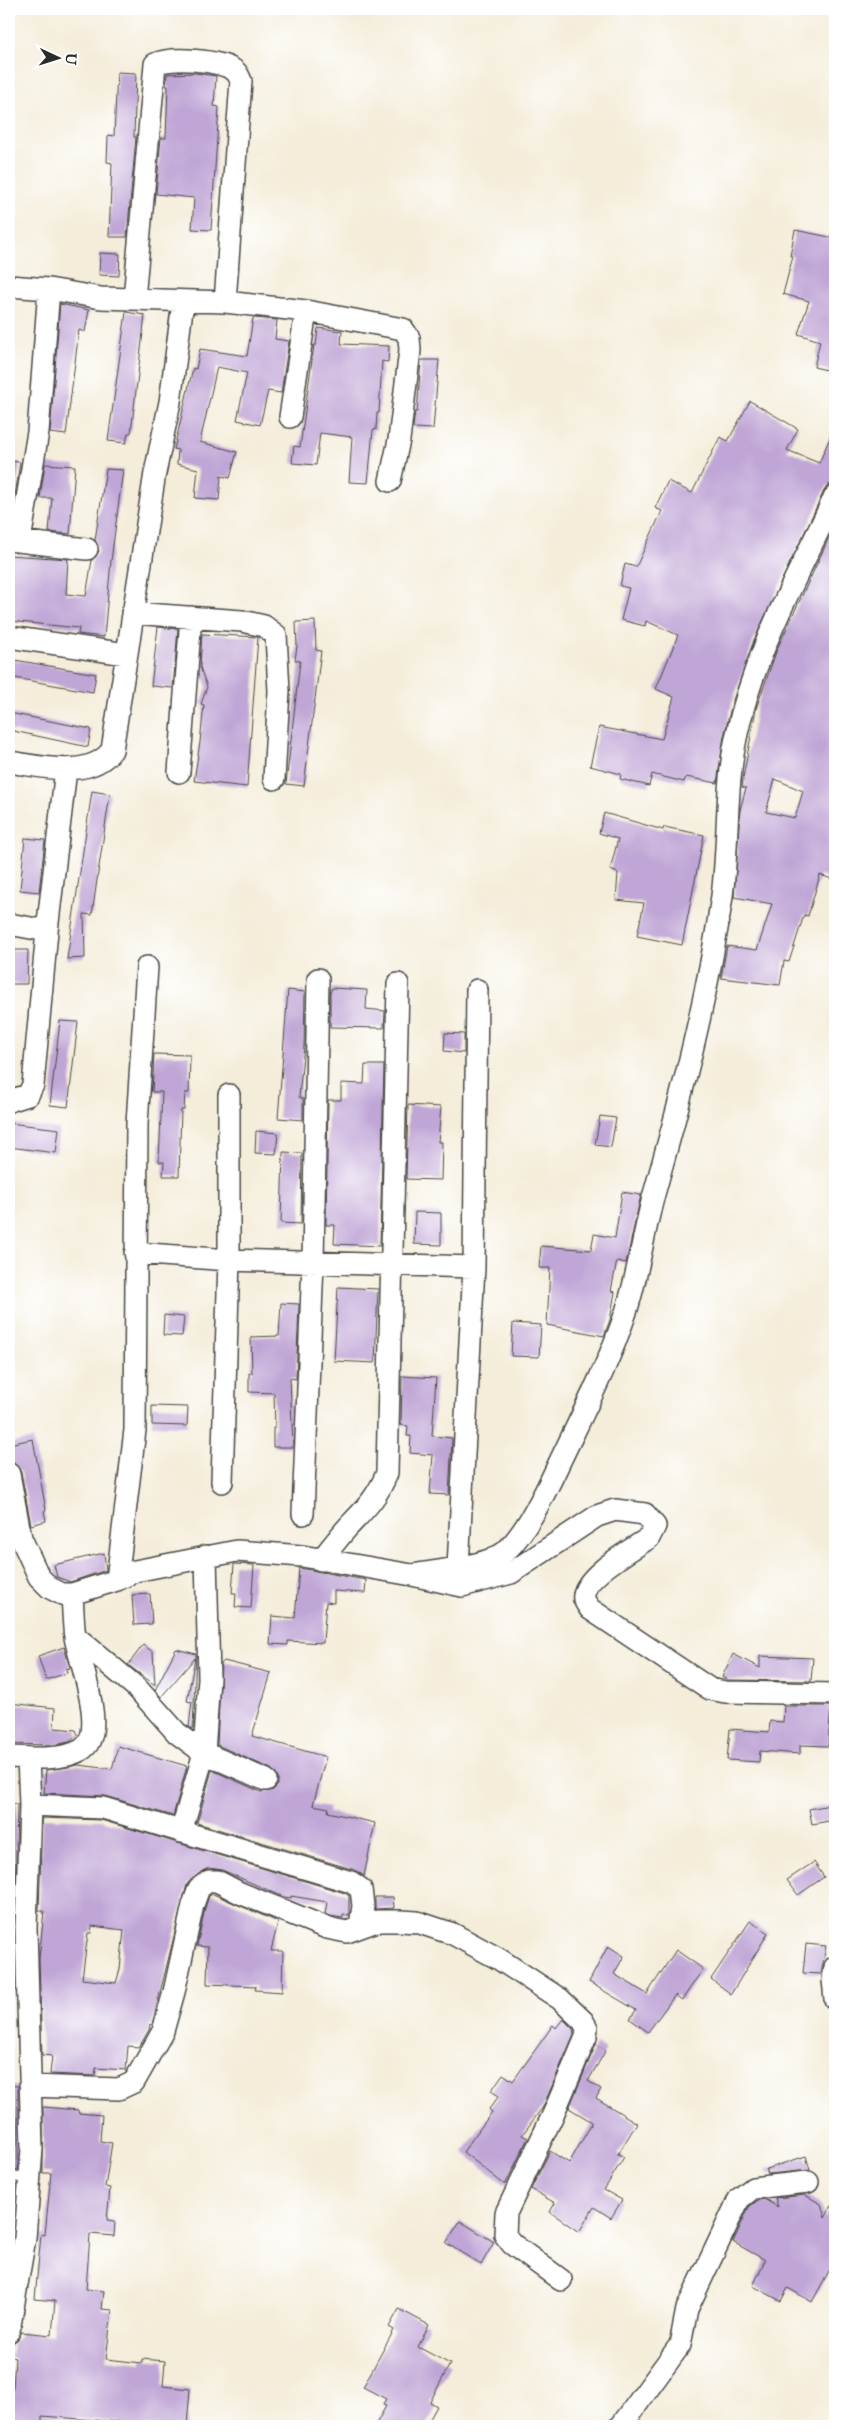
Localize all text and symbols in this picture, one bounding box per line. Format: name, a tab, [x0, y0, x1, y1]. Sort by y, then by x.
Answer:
north arrow	[32, 32, 82, 82]
text: U	[62, 52, 79, 66]

